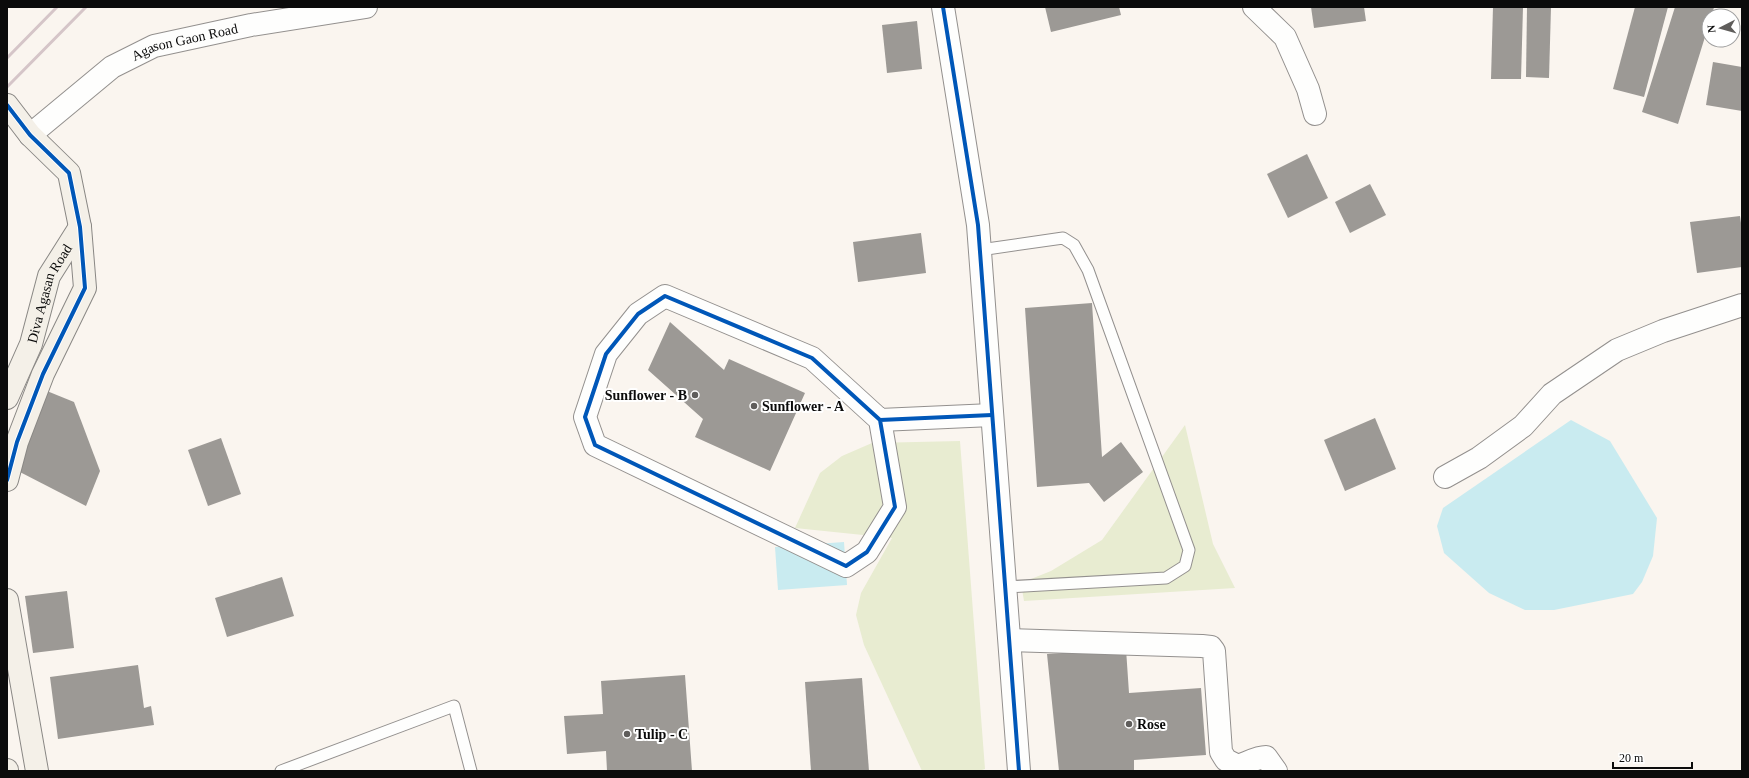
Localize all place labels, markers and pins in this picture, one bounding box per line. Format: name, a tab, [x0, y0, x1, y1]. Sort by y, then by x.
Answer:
place label: Sunflower - B	[605, 388, 687, 403]
marker: Sunflower - B	[690, 390, 700, 400]
place label: Sunflower - A	[762, 399, 845, 414]
marker: Sunflower - A	[749, 401, 759, 411]
place label: Rose	[1137, 717, 1166, 732]
marker: Rose	[1124, 719, 1134, 729]
place label: Tulip - C	[635, 727, 688, 742]
marker: Tulip - C	[622, 729, 632, 739]

